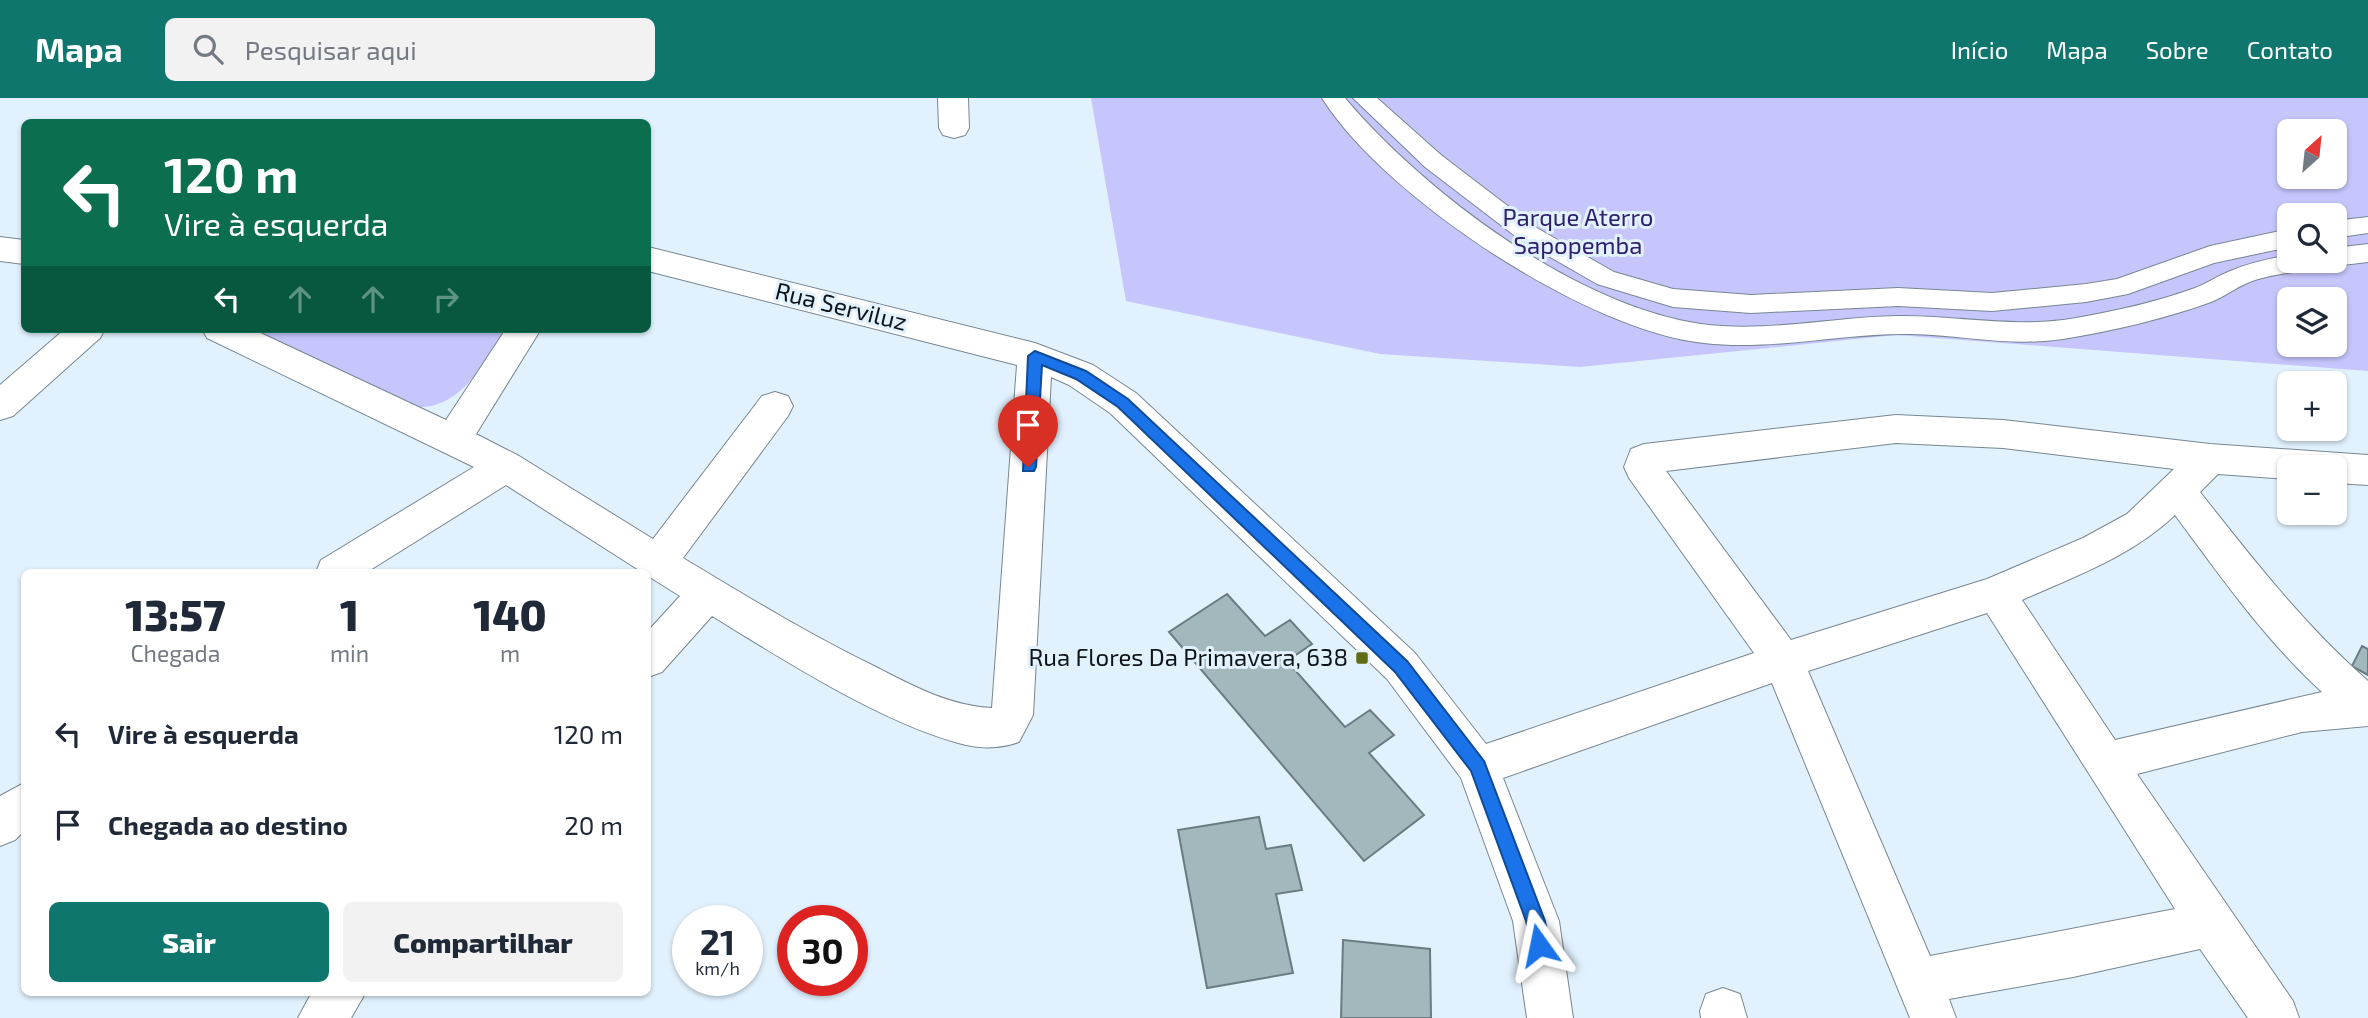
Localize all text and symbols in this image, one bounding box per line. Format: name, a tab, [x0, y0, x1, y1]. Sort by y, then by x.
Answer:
search box	[165, 18, 655, 81]
text: Mapa	[35, 29, 123, 69]
icon: search	[189, 30, 227, 68]
text: Pesquisar aqui	[245, 34, 417, 65]
text: Início	[1951, 35, 2008, 64]
text: Mapa	[2046, 35, 2108, 64]
text: Sobre	[2146, 35, 2209, 64]
text: Contato	[2247, 35, 2333, 64]
north arrow	[2277, 119, 2347, 189]
map controls	[2277, 119, 2347, 525]
text: 120 m	[164, 144, 298, 203]
icon: left	[49, 147, 140, 238]
park label: Parque Aterro Sapopemba	[1503, 202, 1653, 259]
button: search	[2277, 203, 2347, 273]
text: Vire à esquerda	[164, 204, 388, 242]
street label: Rua Serviluz	[772, 275, 910, 336]
icon: left	[208, 280, 246, 318]
icon: ahead	[281, 280, 319, 318]
icon: ahead	[354, 280, 392, 318]
icon: right	[427, 280, 465, 318]
button: layers	[2277, 287, 2347, 357]
button: +	[2277, 371, 2347, 441]
pin	[998, 395, 1058, 467]
icon: arrive	[1009, 406, 1047, 444]
button: −	[2277, 455, 2347, 525]
text: 13:57	[125, 589, 226, 639]
text: 1	[340, 589, 359, 639]
text: 140	[473, 589, 547, 639]
text: Chegada	[130, 639, 220, 667]
text: min	[330, 639, 369, 667]
text: m	[500, 639, 520, 667]
place label: Rua Flores Da Primavera, 638	[1028, 642, 1348, 671]
marker: Rua Flores Da Primavera, 638	[1354, 650, 1370, 666]
icon: left	[49, 715, 87, 753]
text: Vire à esquerda	[108, 718, 299, 749]
text: 120 m	[554, 718, 623, 749]
icon: arrive	[49, 806, 87, 844]
text: Chegada ao destino	[108, 809, 348, 840]
text: 20 m	[564, 809, 623, 840]
button: Sair	[49, 902, 329, 982]
button: Compartilhar	[343, 902, 623, 982]
speed limit sign: 30	[777, 905, 868, 996]
position arrow	[1502, 908, 1576, 982]
text: 21	[700, 920, 735, 962]
text: km/h	[695, 957, 740, 979]

